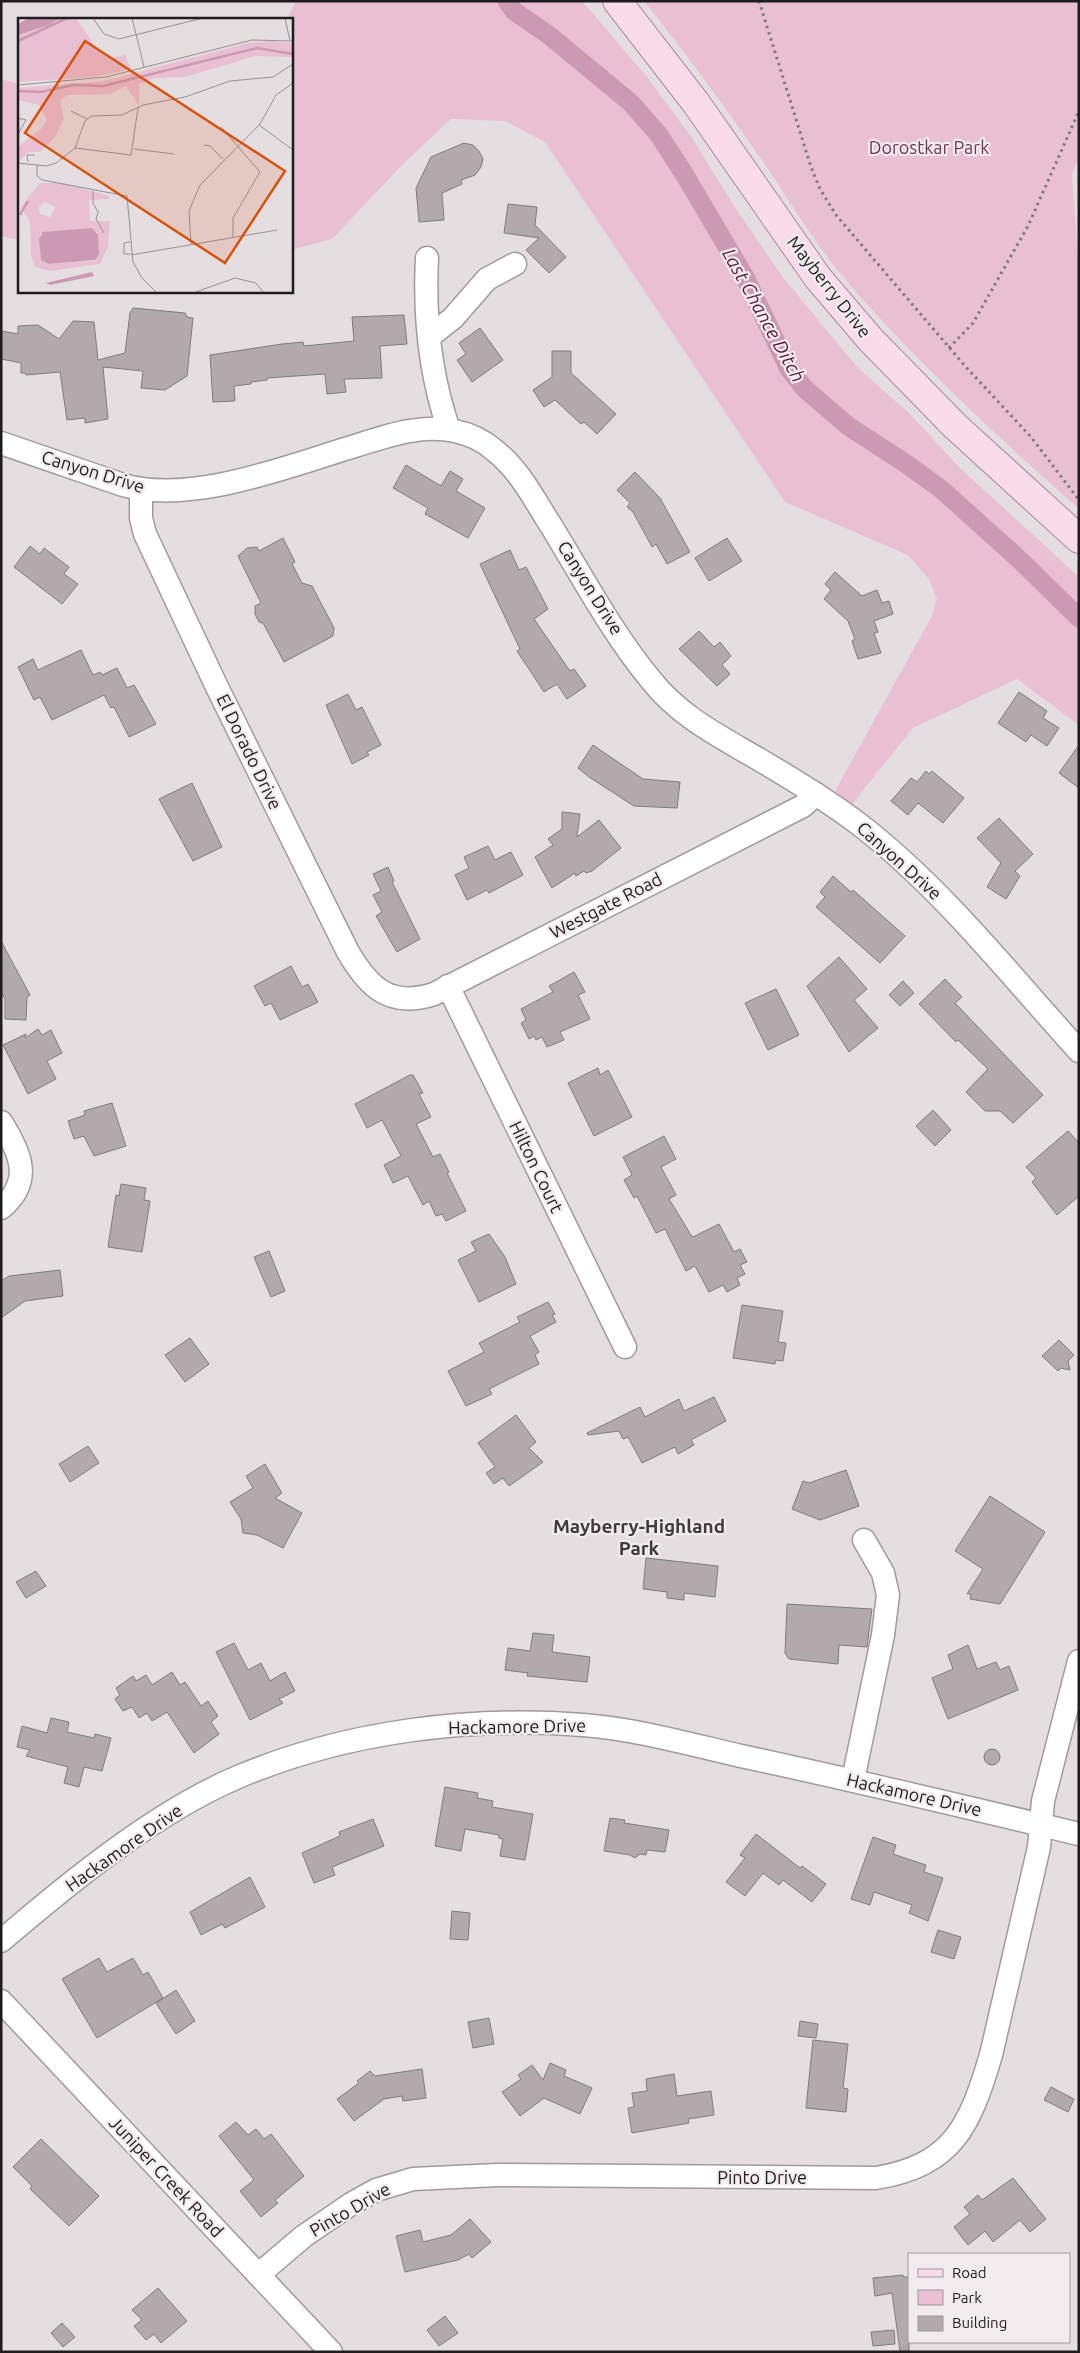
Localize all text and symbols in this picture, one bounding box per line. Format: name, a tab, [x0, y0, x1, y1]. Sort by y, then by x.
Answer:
inset map	[18, 18, 292, 292]
park label: Dorostkar Park	[869, 137, 989, 157]
street label: Mayberry Drive	[784, 232, 876, 341]
water label: Last Chance Ditch	[718, 244, 810, 386]
street label: Canyon Drive	[39, 446, 147, 496]
street label: Canyon Drive	[554, 537, 628, 638]
street label: El Dorado Drive	[213, 691, 286, 813]
street label: Canyon Drive	[853, 817, 946, 903]
street label: Westgate Road	[546, 868, 665, 942]
street label: Hilton Court	[506, 1118, 568, 1216]
district label: Mayberry-Highland Park	[553, 1515, 725, 1559]
street label: Hackamore Drive	[448, 1715, 586, 1737]
street label: Hackamore Drive	[845, 1769, 984, 1819]
street label: Hackamore Drive	[61, 1799, 186, 1895]
street label: Juniper Creek Road	[106, 2112, 228, 2241]
street label: Pinto Drive	[717, 2167, 807, 2187]
street label: Pinto Drive	[306, 2178, 393, 2240]
legend	[908, 2253, 1070, 2343]
text: Road	[952, 2264, 987, 2281]
text: Park	[952, 2289, 982, 2306]
text: Building	[952, 2314, 1007, 2331]

